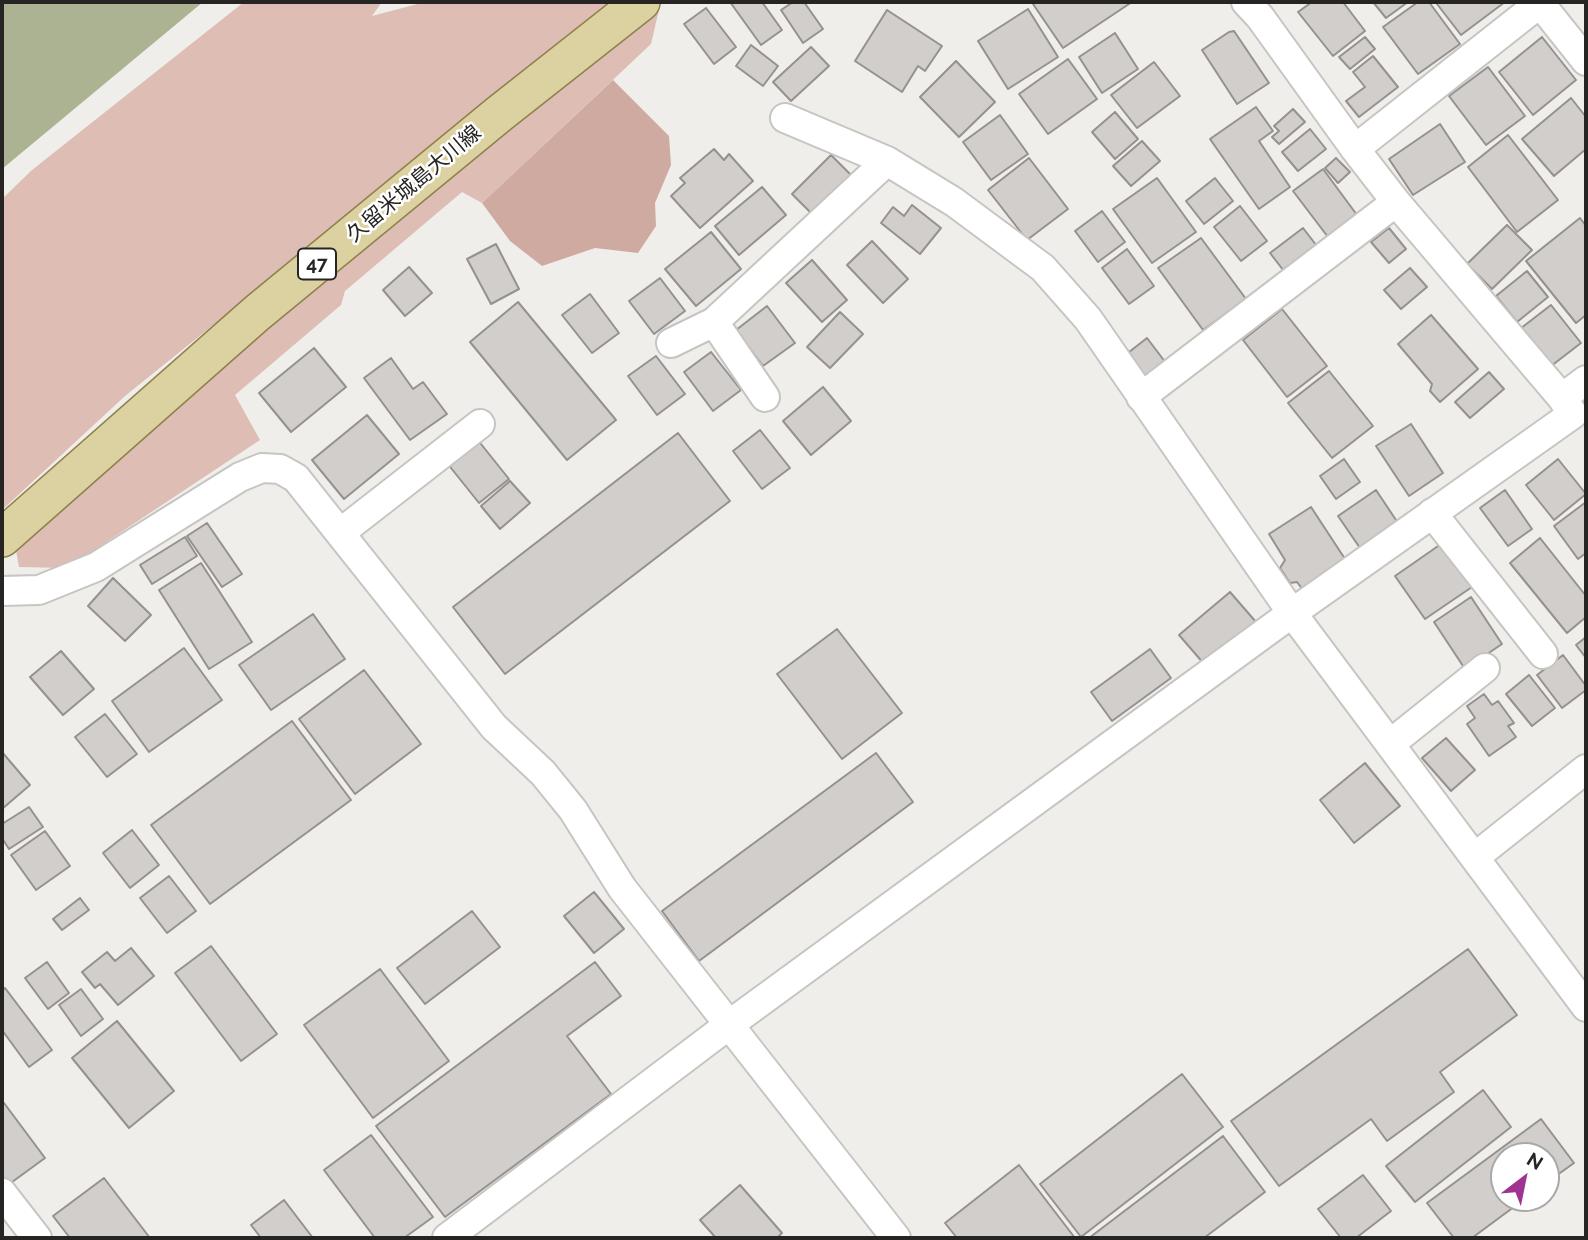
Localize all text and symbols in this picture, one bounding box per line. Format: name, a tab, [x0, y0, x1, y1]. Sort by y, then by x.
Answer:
street label: 久留米城島大川線	[342, 120, 486, 248]
road number: 47	[298, 248, 336, 280]
north arrow	[1490, 1142, 1560, 1212]
text: N	[1523, 1148, 1547, 1174]

